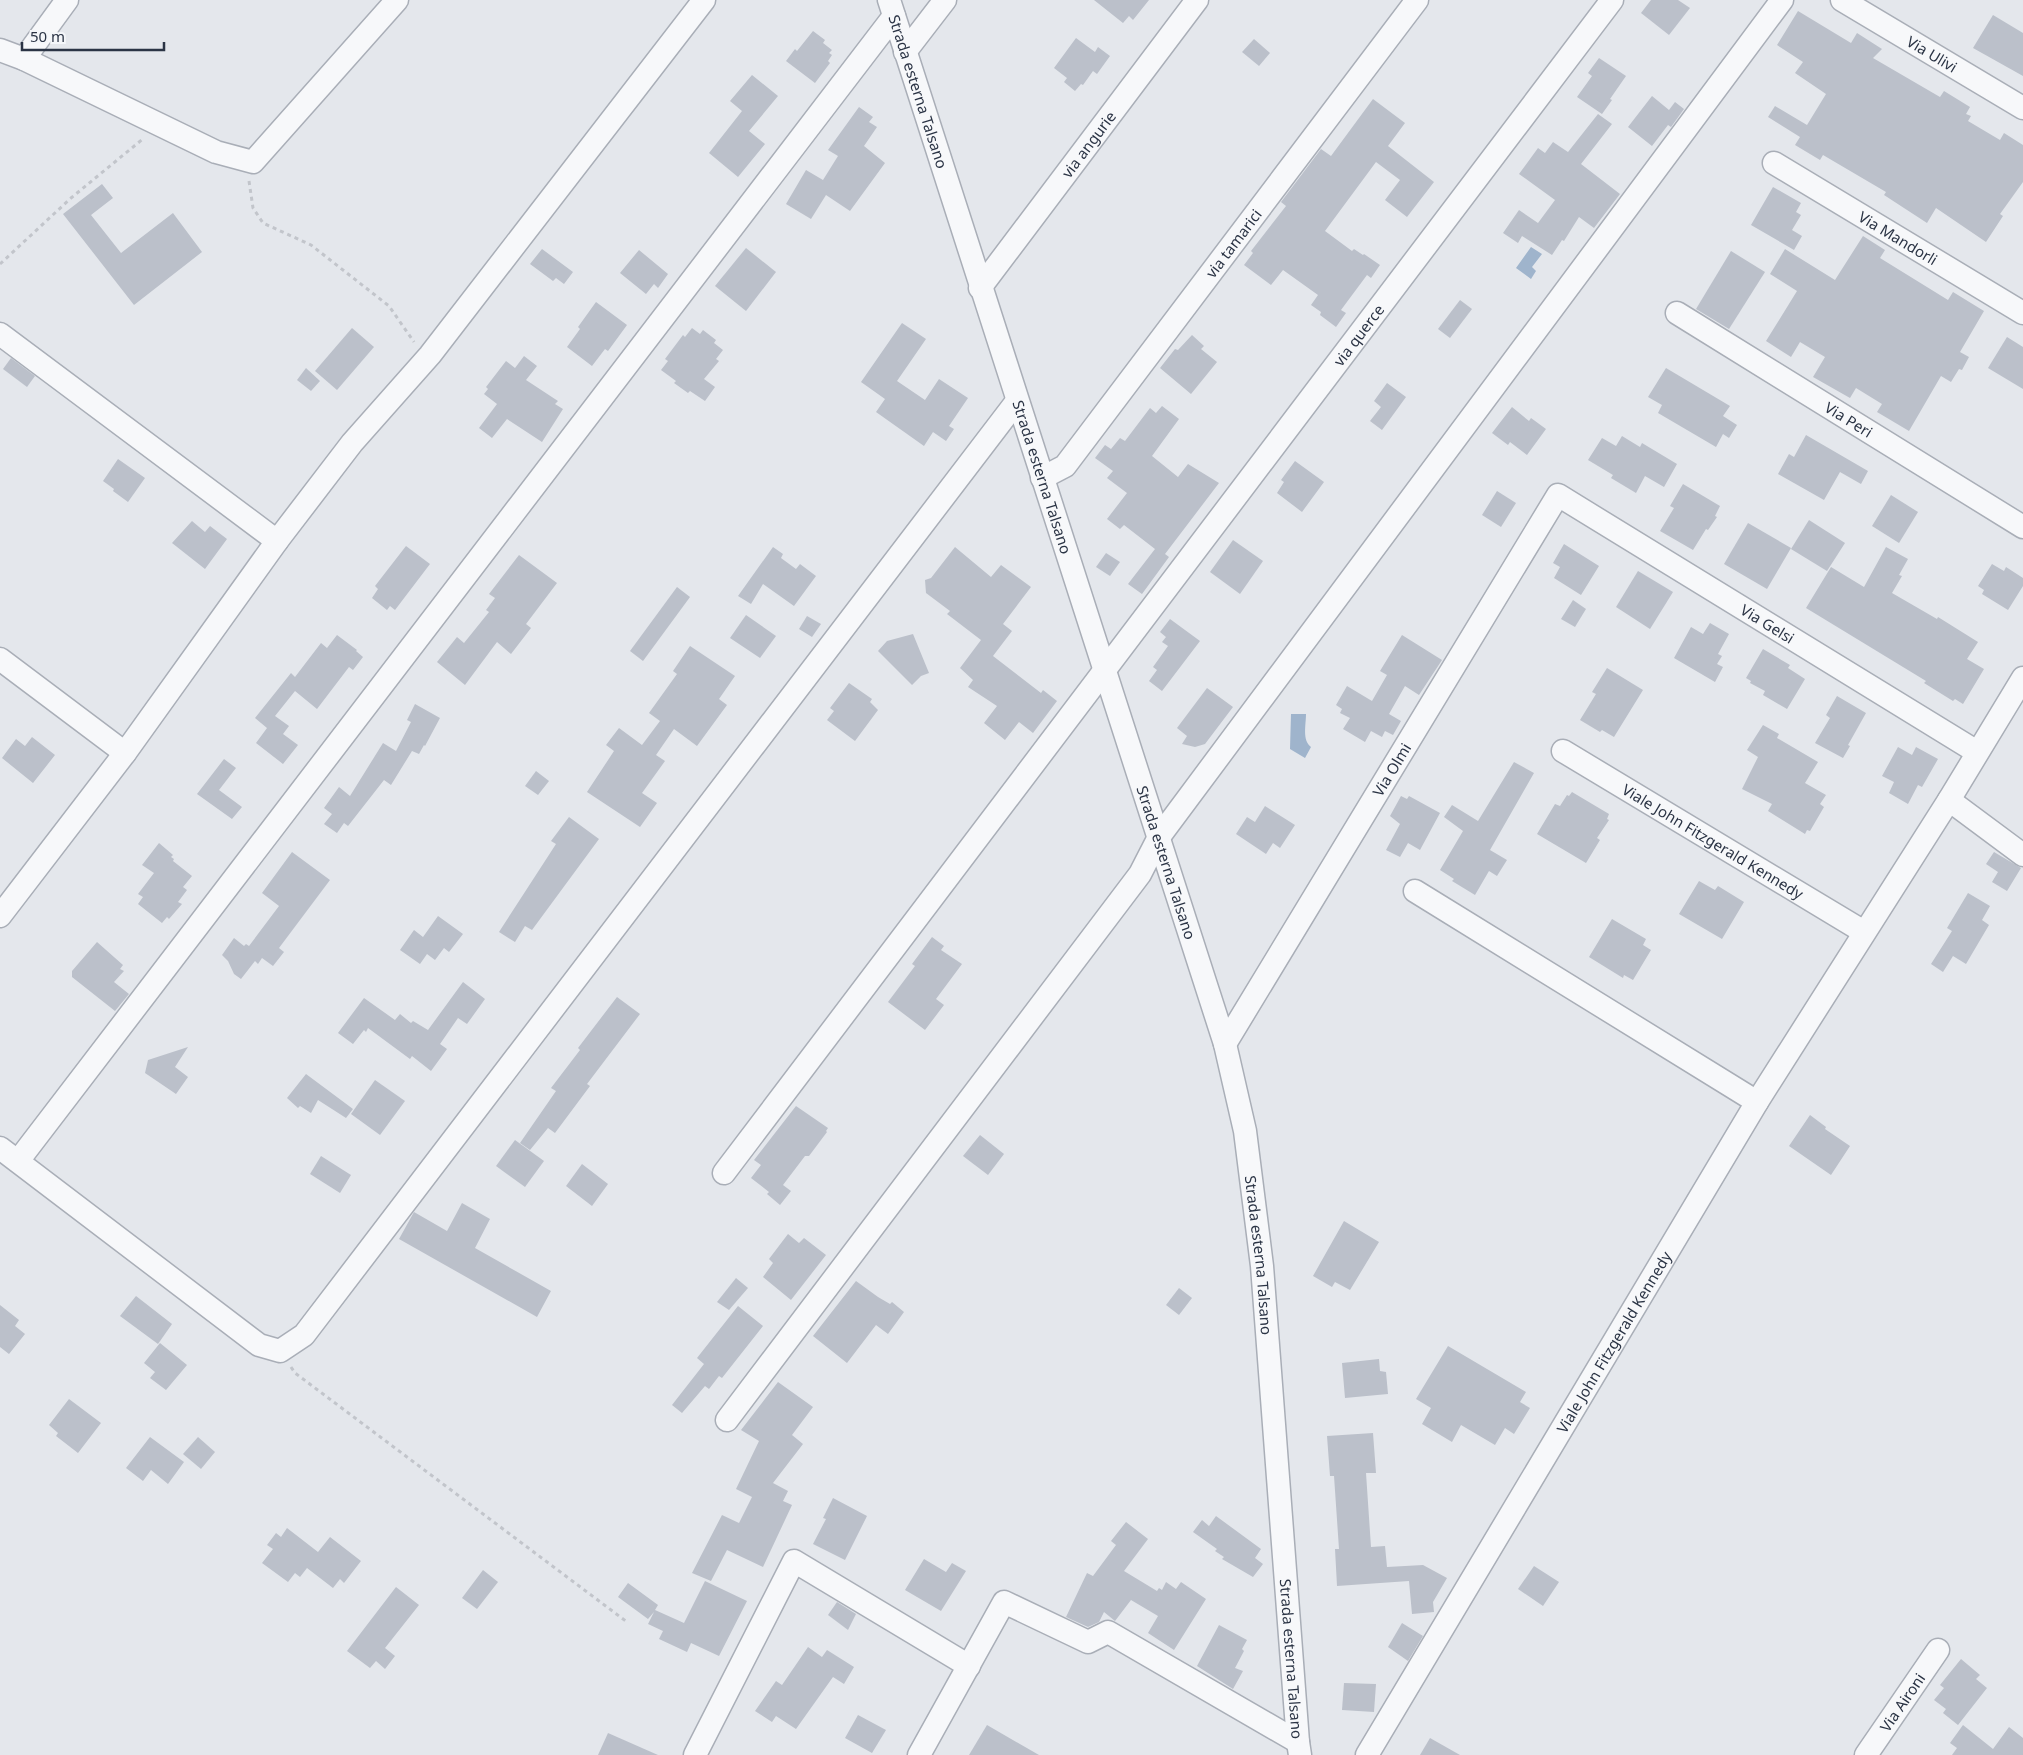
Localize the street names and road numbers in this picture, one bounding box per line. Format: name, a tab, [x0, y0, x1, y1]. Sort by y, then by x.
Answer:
street label: Strada esterna Talsano	[884, 12, 952, 171]
street label: Via Ulivi	[1903, 31, 1961, 77]
street label: via angurie	[1057, 107, 1120, 182]
street label: via tamarici	[1201, 205, 1266, 282]
street label: Via Mandorli	[1855, 206, 1941, 269]
street label: via querce	[1329, 300, 1388, 370]
street label: Via Peri	[1821, 397, 1877, 442]
street label: Strada esterna Talsano	[1008, 398, 1077, 556]
street label: Via Gelsi	[1737, 599, 1798, 648]
street label: Via Olmi	[1368, 739, 1415, 800]
street label: Viale John Fitzgerald Kennedy	[1619, 779, 1808, 904]
street label: Strada esterna Talsano	[1132, 783, 1201, 942]
street label: Strada esterna Talsano	[1241, 1174, 1277, 1336]
street label: Viale John Fitzgerald Kennedy	[1552, 1247, 1676, 1437]
street label: Strada esterna Talsano	[1276, 1578, 1308, 1739]
street label: Via Aironi	[1875, 1669, 1929, 1735]

